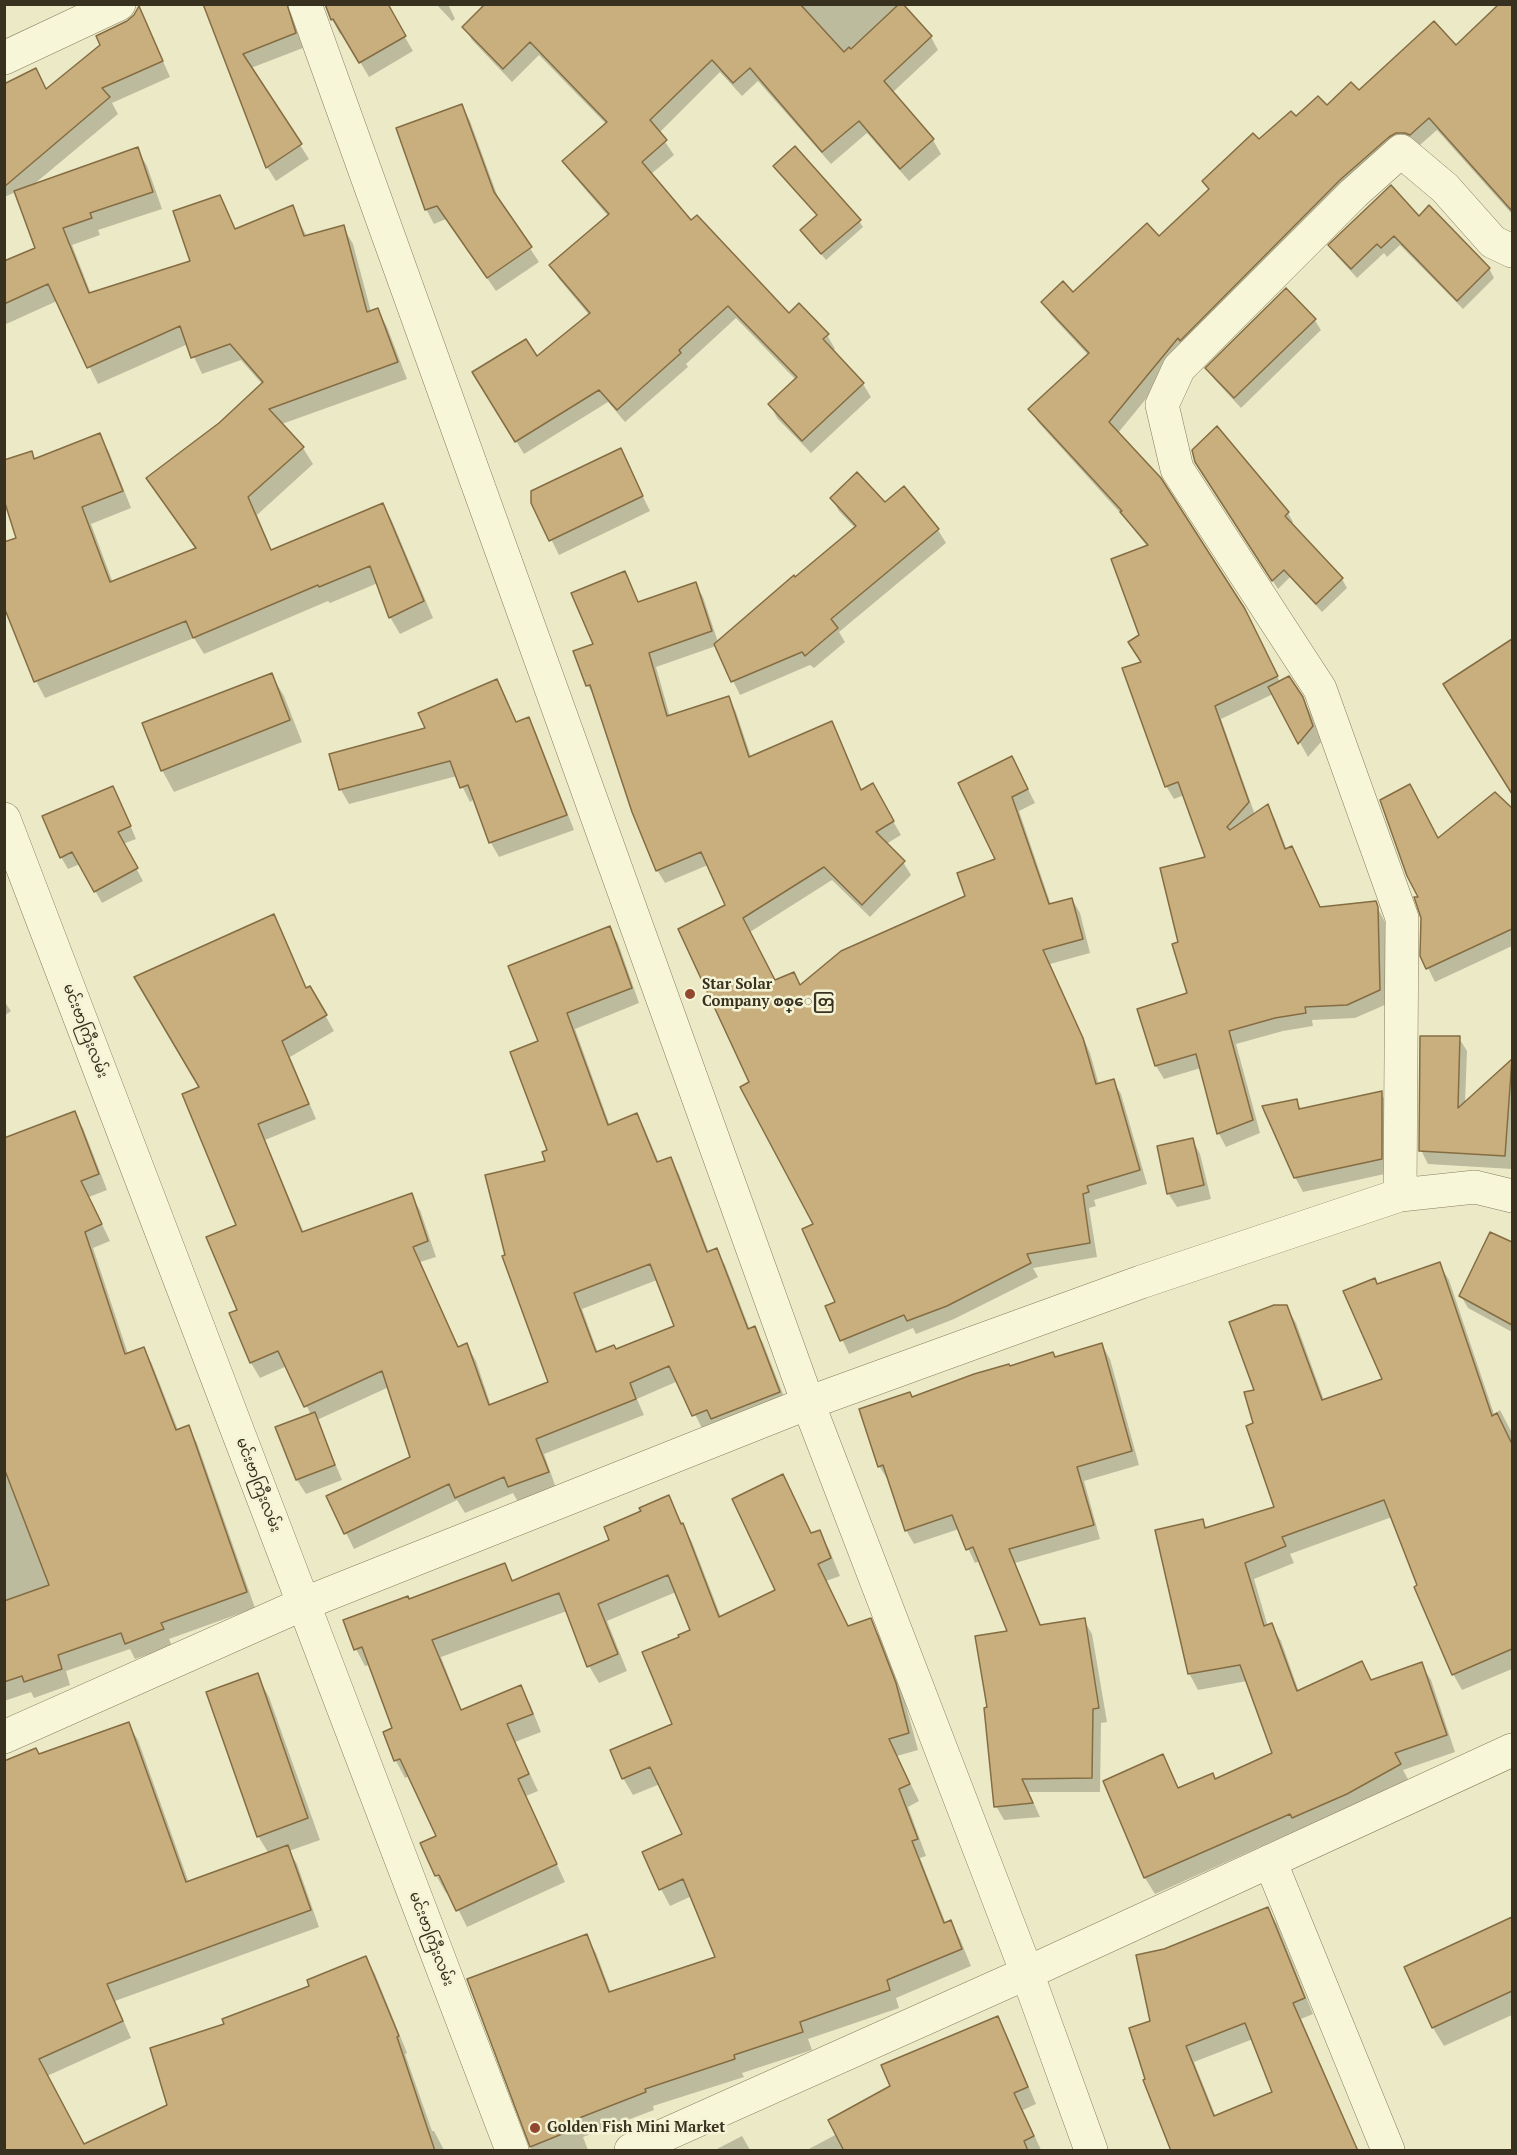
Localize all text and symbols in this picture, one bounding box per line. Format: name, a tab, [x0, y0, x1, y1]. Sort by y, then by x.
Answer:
place label: Star Solar Company စစ္ေတြ	[702, 976, 834, 1011]
street label: မင်းဗာကြီးလမ်း	[59, 981, 111, 1081]
marker: Star Solar Company စစ္ေတြ	[683, 987, 697, 1001]
street label: မင်းဗာကြီးလမ်း	[232, 1435, 284, 1535]
street label: မင်းဗာကြီးလမ်း	[405, 1889, 457, 1989]
place label: Golden Fish Mini Market	[547, 2119, 725, 2137]
marker: Golden Fish Mini Market	[528, 2121, 542, 2135]

